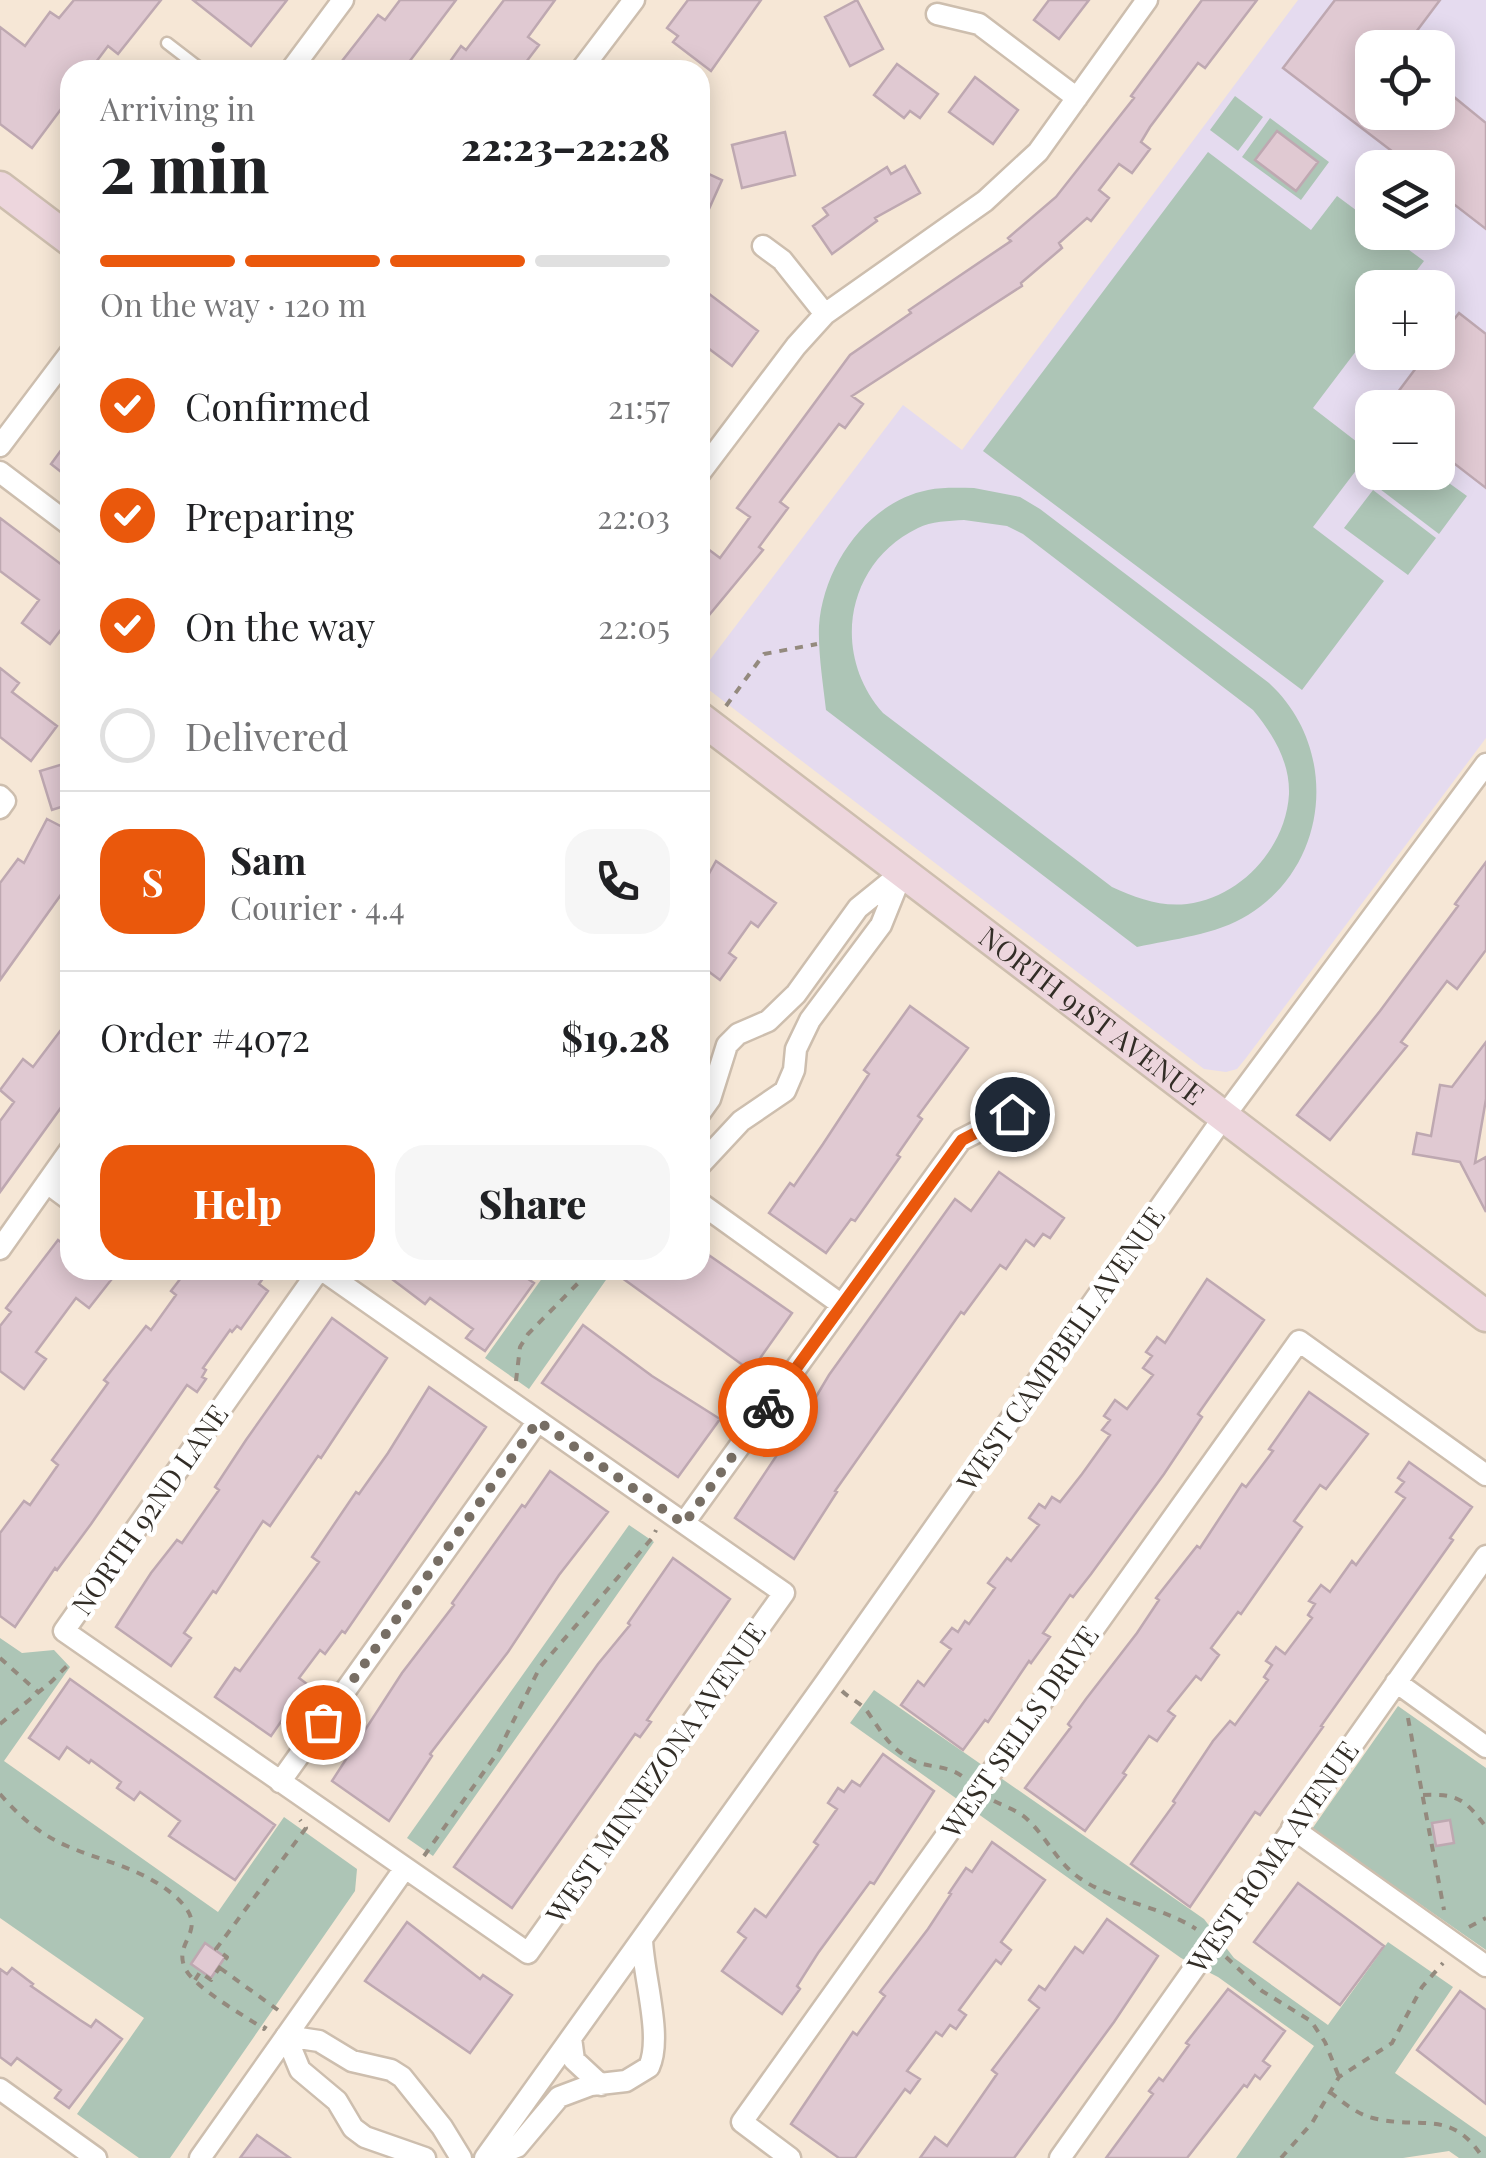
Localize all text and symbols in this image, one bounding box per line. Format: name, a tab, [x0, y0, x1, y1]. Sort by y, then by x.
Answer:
map controls	[1355, 30, 1455, 490]
button: locate	[1355, 30, 1455, 130]
text: Arriving in	[100, 86, 255, 129]
text: 22:23–22:28	[461, 120, 670, 171]
text: 2 min	[100, 123, 269, 209]
button: layers	[1355, 150, 1455, 250]
button: +	[1355, 270, 1455, 370]
text: On the way · 120 m	[100, 282, 366, 325]
icon: check	[100, 378, 155, 433]
text: Confirmed	[185, 380, 370, 431]
text: 21:57	[608, 384, 670, 427]
button: −	[1355, 390, 1455, 490]
icon: check	[100, 488, 155, 543]
text: Preparing	[185, 490, 354, 541]
text: 22:03	[597, 494, 670, 537]
icon: check	[100, 598, 155, 653]
text: On the way	[185, 600, 375, 651]
text: 22:05	[598, 604, 670, 647]
text: Delivered	[185, 710, 349, 761]
button: phone	[565, 829, 670, 934]
text: Sam	[230, 834, 306, 885]
text: S	[141, 856, 164, 907]
text: Courier · 4.4	[230, 885, 405, 928]
street label: NORTH 91ST AVENUE	[973, 917, 1212, 1112]
text: Order #4072	[100, 1011, 310, 1062]
text: $19.28	[561, 1011, 670, 1062]
pin	[970, 1072, 1055, 1157]
icon: home	[985, 1087, 1040, 1142]
button: Help	[100, 1145, 375, 1260]
button: Share	[395, 1145, 670, 1260]
street label: WEST CAMPBELL AVENUE	[947, 1199, 1172, 1498]
courier	[718, 1357, 818, 1457]
icon: bike	[741, 1380, 796, 1435]
street label: NORTH 92ND LANE	[62, 1397, 235, 1622]
street label: WEST MINNEZONA AVENUE	[536, 1615, 773, 1931]
street label: WEST SELLS DRIVE	[931, 1618, 1106, 1845]
pin	[281, 1680, 366, 1765]
icon: bag	[296, 1695, 351, 1750]
street label: WEST ROMA AVENUE	[1177, 1733, 1366, 1980]

